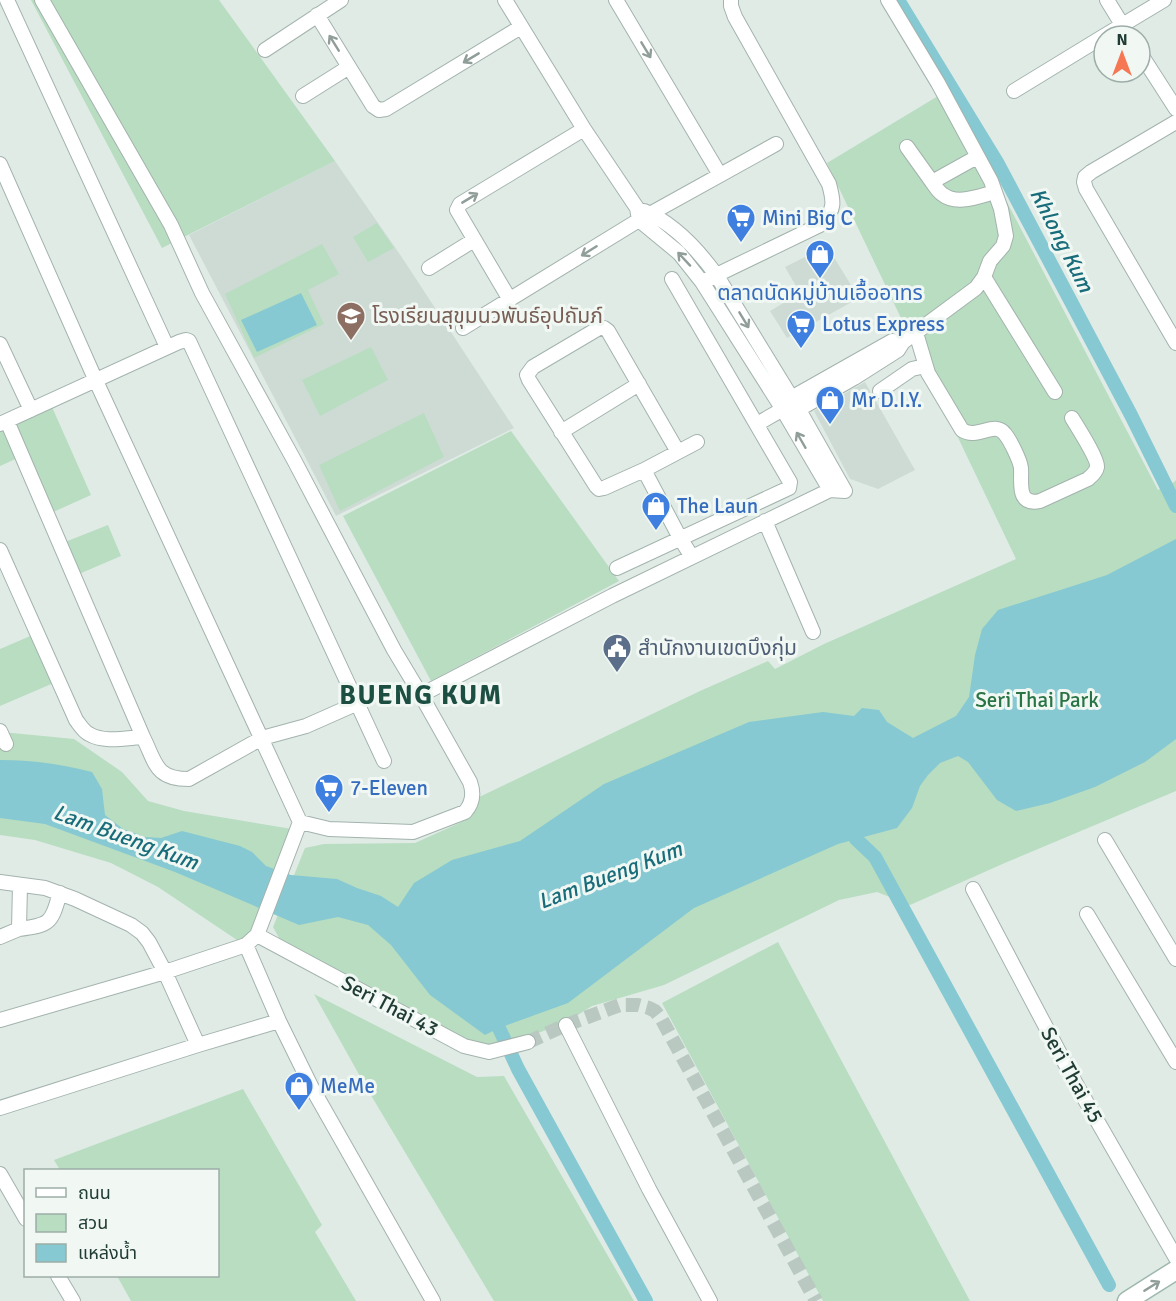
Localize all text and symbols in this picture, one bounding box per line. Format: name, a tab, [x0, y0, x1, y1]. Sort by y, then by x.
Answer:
north arrow	[1092, 24, 1152, 84]
text: N	[1116, 30, 1128, 50]
one-way arrow	[328, 35, 340, 52]
one-way arrow	[641, 41, 653, 58]
one-way arrow	[463, 52, 480, 64]
water label: Khlong Kum	[1024, 183, 1100, 298]
one-way arrow	[461, 192, 478, 204]
supermarket icon: Mini Big C	[725, 202, 757, 244]
place label: Mini Big C	[762, 205, 853, 231]
shop icon: ตลาดนัดหมู่บ้านเอื้ออาทร	[804, 238, 836, 280]
one-way arrow	[581, 245, 598, 257]
one-way arrow	[676, 251, 691, 266]
place label: ตลาดนัดหมู่บ้านเอื้ออาทร	[717, 278, 923, 306]
school or university icon: โรงเรียนสุขุมนวพันธ์อุปถัมภ์	[335, 300, 367, 342]
place label: โรงเรียนสุขุมนวพันธ์อุปถัมภ์	[372, 303, 603, 329]
supermarket icon: Lotus Express	[785, 308, 817, 350]
one-way arrow	[738, 311, 750, 328]
place label: Lotus Express	[822, 311, 945, 337]
shop icon: Mr D.I.Y.	[814, 384, 846, 426]
place label: Mr D.I.Y.	[851, 387, 922, 413]
one-way arrow	[794, 432, 806, 449]
shop icon: The Laun	[640, 490, 672, 532]
place label: The Laun	[677, 493, 758, 519]
public building icon: สำนักงานเขตบึงกุ่ม	[601, 632, 633, 674]
place label: สำนักงานเขตบึงกุ่ม	[638, 635, 797, 661]
district label: BUENG KUM	[339, 679, 503, 712]
park label: Seri Thai Park	[975, 687, 1099, 713]
supermarket icon: 7-Eleven	[313, 772, 345, 814]
place label: 7-Eleven	[350, 775, 428, 801]
water label: Lam Bueng Kum	[50, 798, 203, 876]
water label: Lam Bueng Kum	[534, 835, 687, 915]
street label: Seri Thai 43	[337, 970, 443, 1042]
street label: Seri Thai 45	[1035, 1022, 1109, 1128]
shop icon: MeMe	[283, 1070, 315, 1112]
place label: MeMe	[320, 1073, 375, 1099]
legend	[24, 1169, 219, 1277]
text: ถนน	[78, 1182, 111, 1204]
text: สวน	[78, 1212, 108, 1234]
text: แหล่งน้ำ	[78, 1240, 137, 1264]
one-way arrow	[1143, 1279, 1160, 1292]

